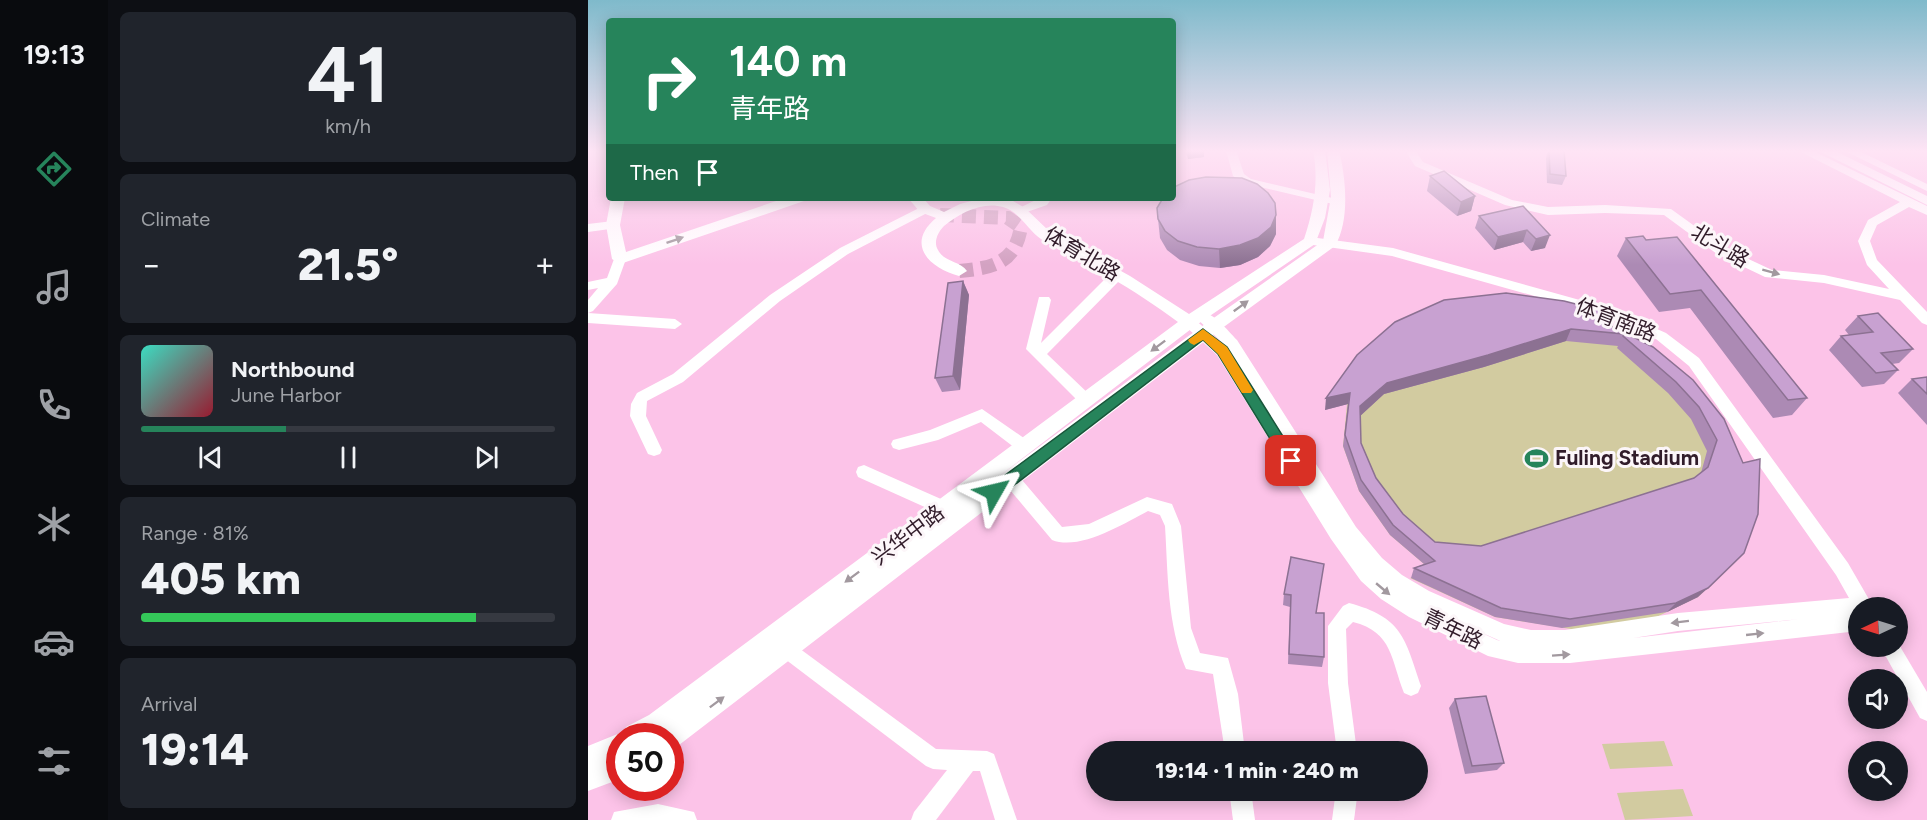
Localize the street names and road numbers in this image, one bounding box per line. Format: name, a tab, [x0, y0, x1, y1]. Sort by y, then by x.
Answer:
street label: 北斗路	[1687, 219, 1754, 273]
street label: 体育北路	[1040, 221, 1125, 286]
street label: 体育南路	[1572, 293, 1660, 346]
street label: 兴华中路	[867, 499, 949, 570]
street label: 青年路	[1419, 604, 1487, 654]

